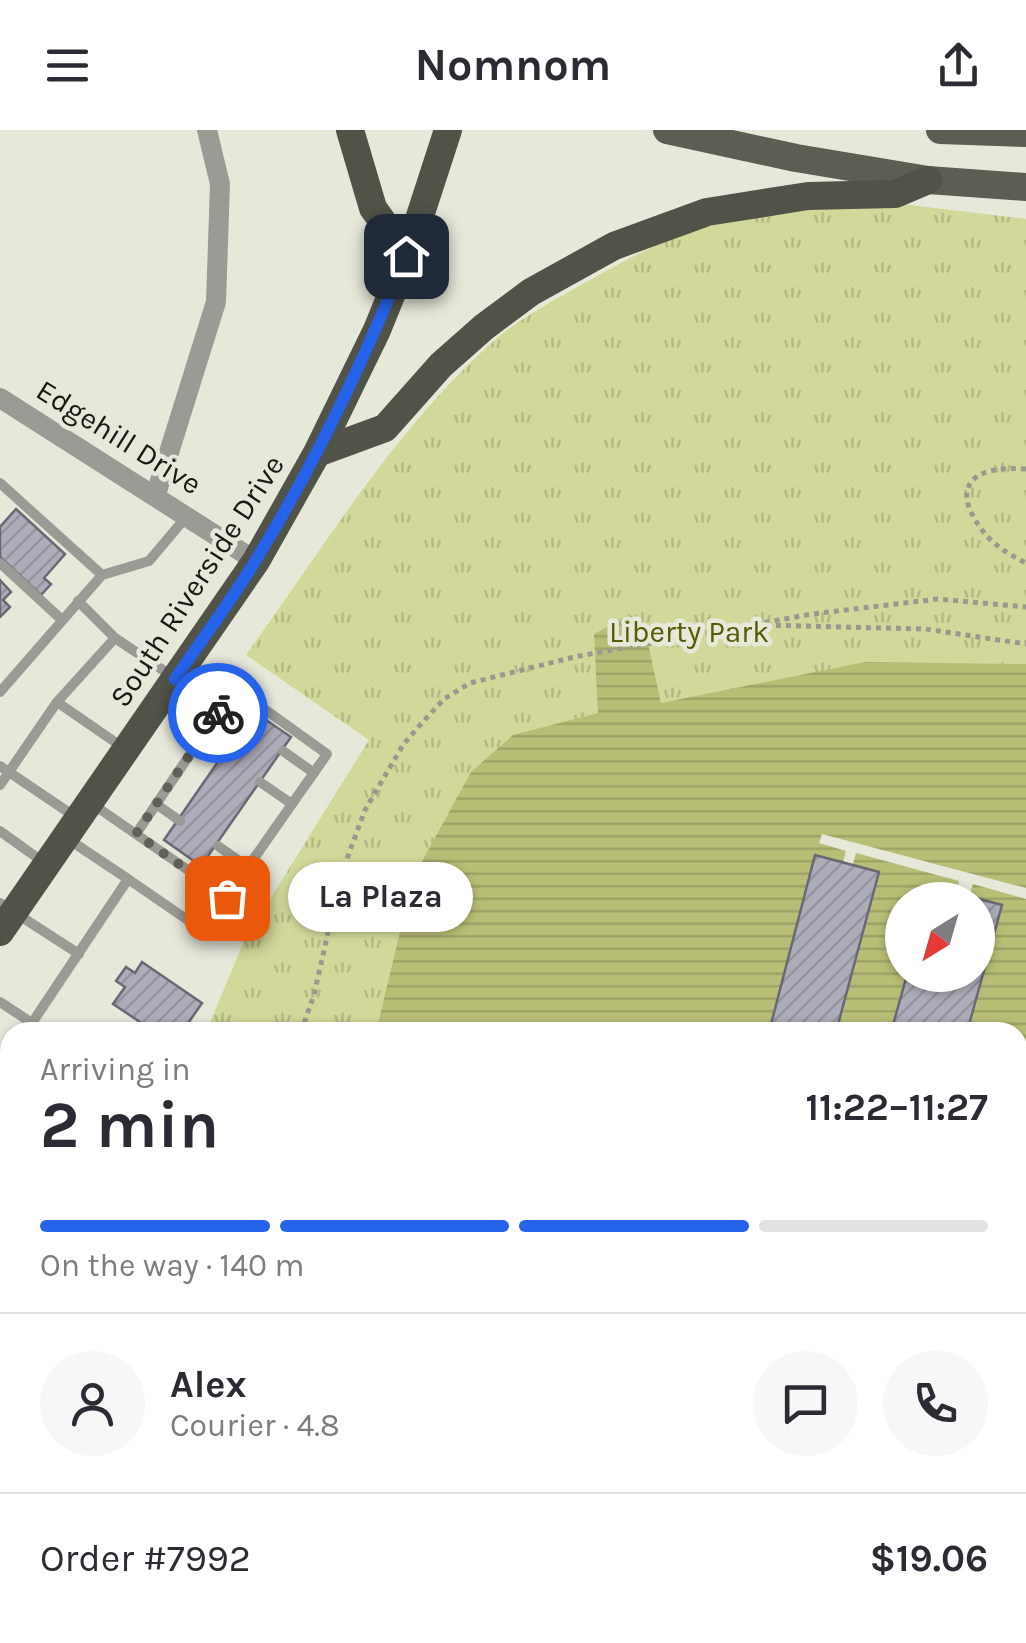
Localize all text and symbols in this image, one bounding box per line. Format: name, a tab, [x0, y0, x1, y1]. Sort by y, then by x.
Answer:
icon: menu	[40, 38, 95, 93]
icon: share	[931, 38, 986, 93]
text: Nomnom	[415, 39, 611, 91]
pin	[364, 214, 449, 299]
icon: home	[379, 229, 434, 284]
street label: Edgehill Drive	[30, 372, 208, 502]
street label: South Riverside Drive	[102, 448, 292, 714]
park label: Liberty Park	[609, 614, 769, 650]
courier	[168, 663, 268, 763]
icon: bike	[191, 686, 246, 741]
pin	[185, 856, 270, 941]
callout: La Plaza	[287, 863, 472, 933]
icon: bag	[200, 871, 255, 926]
text: La Plaza	[318, 878, 443, 915]
north arrow	[885, 882, 995, 992]
map controls	[885, 882, 995, 992]
text: Arriving in	[40, 1051, 191, 1088]
text: 11:22–11:27	[806, 1085, 988, 1130]
text: 2 min	[40, 1087, 219, 1163]
text: On the way · 140 m	[40, 1247, 305, 1284]
button: person	[40, 1351, 145, 1456]
button: chat	[753, 1351, 858, 1456]
button: phone	[883, 1351, 988, 1456]
text: Alex	[170, 1362, 247, 1407]
text: Courier · 4.8	[170, 1407, 340, 1444]
text: Order #7992	[40, 1536, 251, 1581]
text: $19.06	[870, 1536, 988, 1581]

